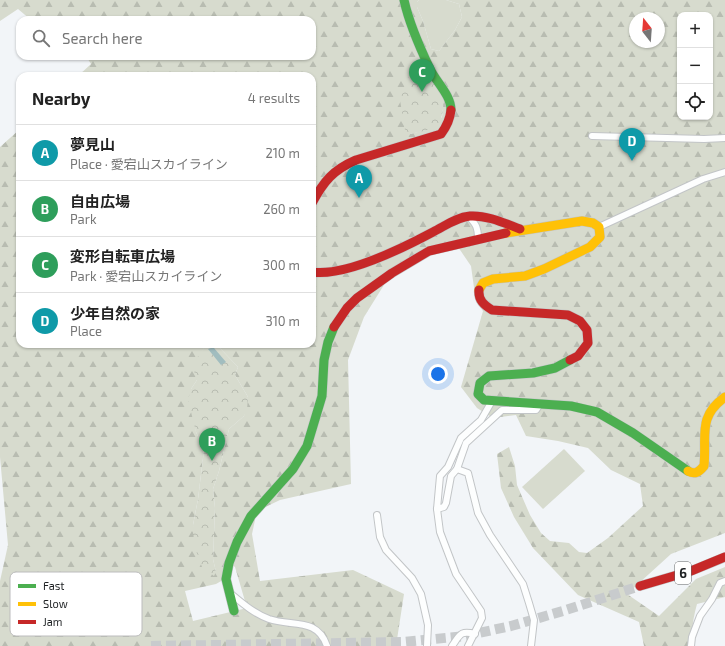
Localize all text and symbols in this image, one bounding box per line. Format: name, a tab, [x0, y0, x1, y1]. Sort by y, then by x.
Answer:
north arrow	[629, 12, 665, 48]
map controls	[677, 12, 713, 120]
button: +	[677, 12, 713, 48]
search box	[16, 16, 316, 60]
icon: search	[30, 27, 52, 49]
text: Search here	[62, 29, 143, 47]
button: −	[677, 48, 713, 84]
pin: C	[409, 59, 435, 92]
button: locate	[677, 84, 713, 120]
text: Nearby	[32, 88, 90, 108]
text: 4 results	[248, 90, 300, 106]
pin: D	[619, 128, 645, 161]
text: 夢見山	[70, 135, 115, 153]
text: A	[41, 145, 49, 161]
text: 210 m	[265, 145, 300, 161]
text: Place · 愛宕山スカイライン	[70, 156, 228, 172]
pin: A	[346, 165, 372, 198]
text: 自由広場	[70, 192, 130, 210]
text: B	[41, 201, 49, 217]
text: 260 m	[263, 201, 300, 217]
text: Park	[70, 211, 97, 227]
text: 変形自転車広場	[70, 247, 175, 265]
text: C	[41, 257, 49, 273]
text: 300 m	[263, 257, 300, 273]
text: Park · 愛宕山スカイライン	[70, 268, 222, 284]
text: 少年自然の家	[70, 304, 160, 322]
text: D	[41, 313, 49, 329]
text: 310 m	[265, 313, 300, 329]
text: Place	[70, 323, 102, 339]
your location	[428, 364, 448, 384]
pin: B	[199, 428, 225, 461]
road number: 6	[675, 562, 691, 584]
legend	[10, 572, 142, 636]
text: Fast	[43, 579, 65, 592]
text: Slow	[43, 597, 68, 610]
text: Jam	[43, 615, 62, 628]

